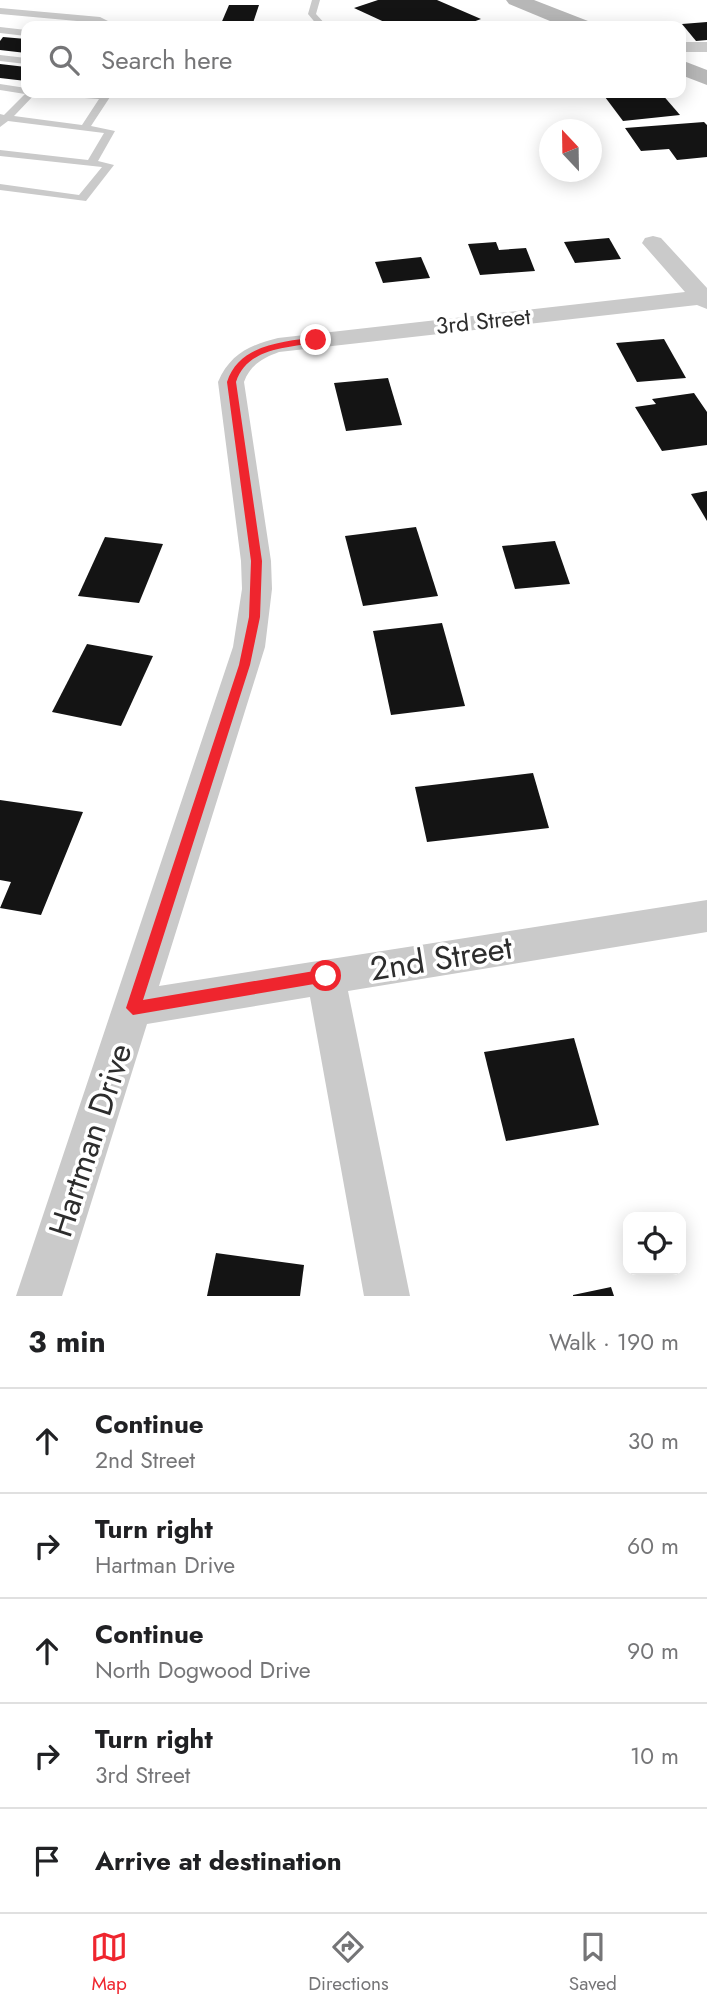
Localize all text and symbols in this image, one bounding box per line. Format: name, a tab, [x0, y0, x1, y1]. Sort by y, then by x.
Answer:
search box	[21, 21, 686, 98]
icon: search	[45, 41, 83, 79]
text: Search here	[101, 41, 233, 79]
north arrow	[539, 119, 602, 182]
street label: 3rd Street	[434, 299, 533, 343]
route end	[300, 324, 331, 355]
street label: 2nd Street	[366, 924, 516, 992]
route start	[310, 960, 341, 991]
street label: Hartman Drive	[37, 1037, 143, 1243]
map controls	[623, 1212, 686, 1275]
button: locate	[623, 1212, 686, 1275]
text: 3 min	[28, 1320, 106, 1363]
text: Walk · 190 m	[549, 1325, 679, 1359]
text: Continue	[95, 1405, 204, 1443]
icon: ahead	[28, 1422, 66, 1460]
text: 30 m	[628, 1424, 679, 1458]
text: 2nd Street	[95, 1443, 195, 1477]
text: Turn right	[95, 1510, 213, 1548]
icon: right	[28, 1527, 66, 1565]
text: 60 m	[627, 1529, 679, 1563]
text: Hartman Drive	[95, 1548, 235, 1582]
text: Continue	[95, 1615, 204, 1653]
icon: ahead	[28, 1632, 66, 1670]
text: 90 m	[627, 1634, 679, 1668]
text: North Dogwood Drive	[95, 1653, 311, 1687]
text: Turn right	[95, 1720, 213, 1758]
icon: right	[28, 1737, 66, 1775]
text: 10 m	[630, 1739, 679, 1773]
text: 3rd Street	[95, 1758, 190, 1792]
icon: arrive	[28, 1842, 66, 1880]
text: Arrive at destination	[95, 1842, 342, 1880]
tab: Map	[90, 1928, 128, 1997]
tab: Directions	[308, 1928, 389, 1997]
tab: Saved	[569, 1928, 617, 1997]

